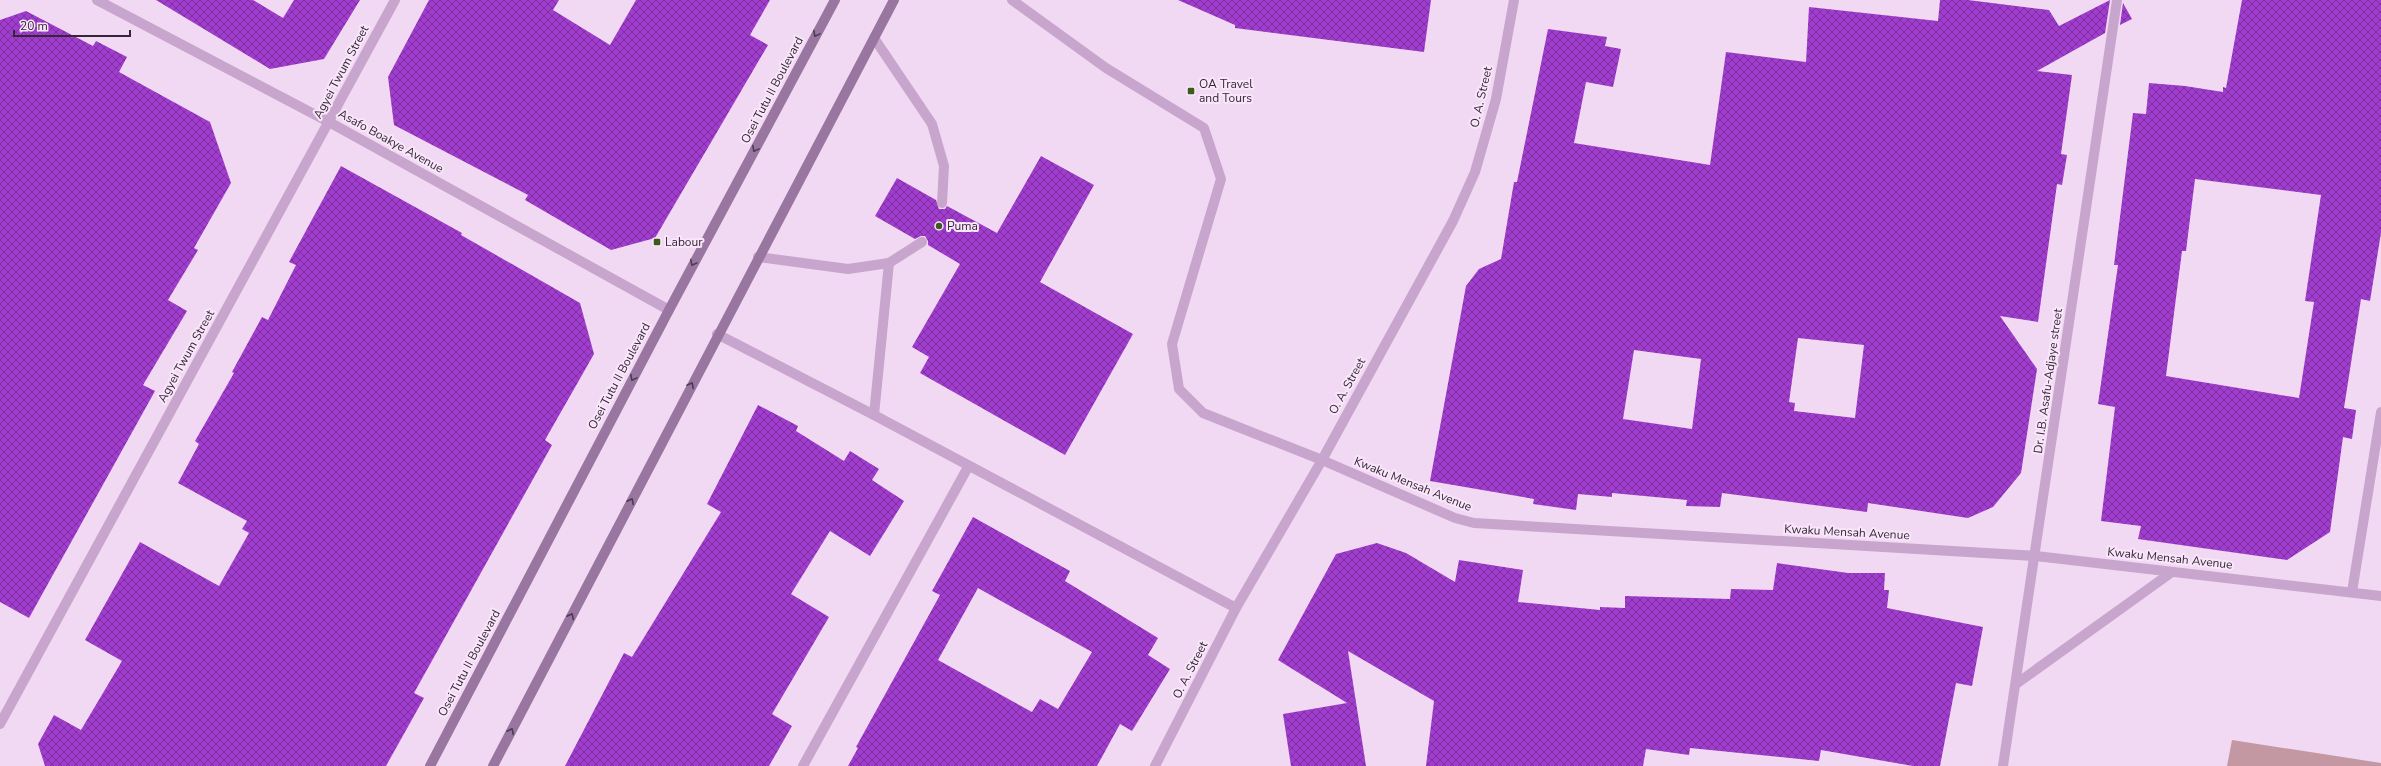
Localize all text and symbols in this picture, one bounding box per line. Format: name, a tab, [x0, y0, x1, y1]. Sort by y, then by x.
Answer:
scale bar	[14, 12, 130, 38]
text: 20 m	[20, 18, 48, 34]
street label: Agyei Twum Street	[310, 22, 373, 121]
one-way arrow	[814, 30, 821, 38]
street label: Osei Tutu II Boulevard	[737, 34, 807, 146]
street label: O. A. Street	[1466, 64, 1496, 129]
place label: OA Travel and Tours	[1199, 76, 1253, 106]
marker: OA Travel and Tours	[1186, 86, 1196, 96]
street label: Asafo Boakye Avenue	[336, 105, 446, 177]
one-way arrow	[752, 145, 760, 152]
place label: Puma	[947, 218, 978, 234]
marker: Puma	[934, 221, 944, 231]
place label: Labour	[665, 234, 703, 250]
marker: Labour	[652, 237, 662, 247]
one-way arrow	[691, 259, 698, 267]
street label: Agyei Twum Street	[154, 306, 218, 405]
street label: Dr. I.B. Asafu-Adjaye street	[2030, 307, 2066, 455]
street label: Osei Tutu II Boulevard	[584, 320, 654, 432]
street label: O. A. Street	[1325, 354, 1369, 417]
one-way arrow	[630, 374, 637, 382]
one-way arrow	[686, 382, 694, 389]
street label: Kwaku Mensah Avenue	[1352, 453, 1474, 515]
one-way arrow	[626, 497, 634, 505]
street label: Kwaku Mensah Avenue	[1784, 521, 1910, 543]
street label: Kwaku Mensah Avenue	[2107, 543, 2233, 573]
street label: Osei Tutu II Boulevard	[434, 607, 504, 719]
one-way arrow	[567, 613, 574, 620]
street label: O. A. Street	[1169, 638, 1212, 701]
one-way arrow	[507, 728, 514, 736]

